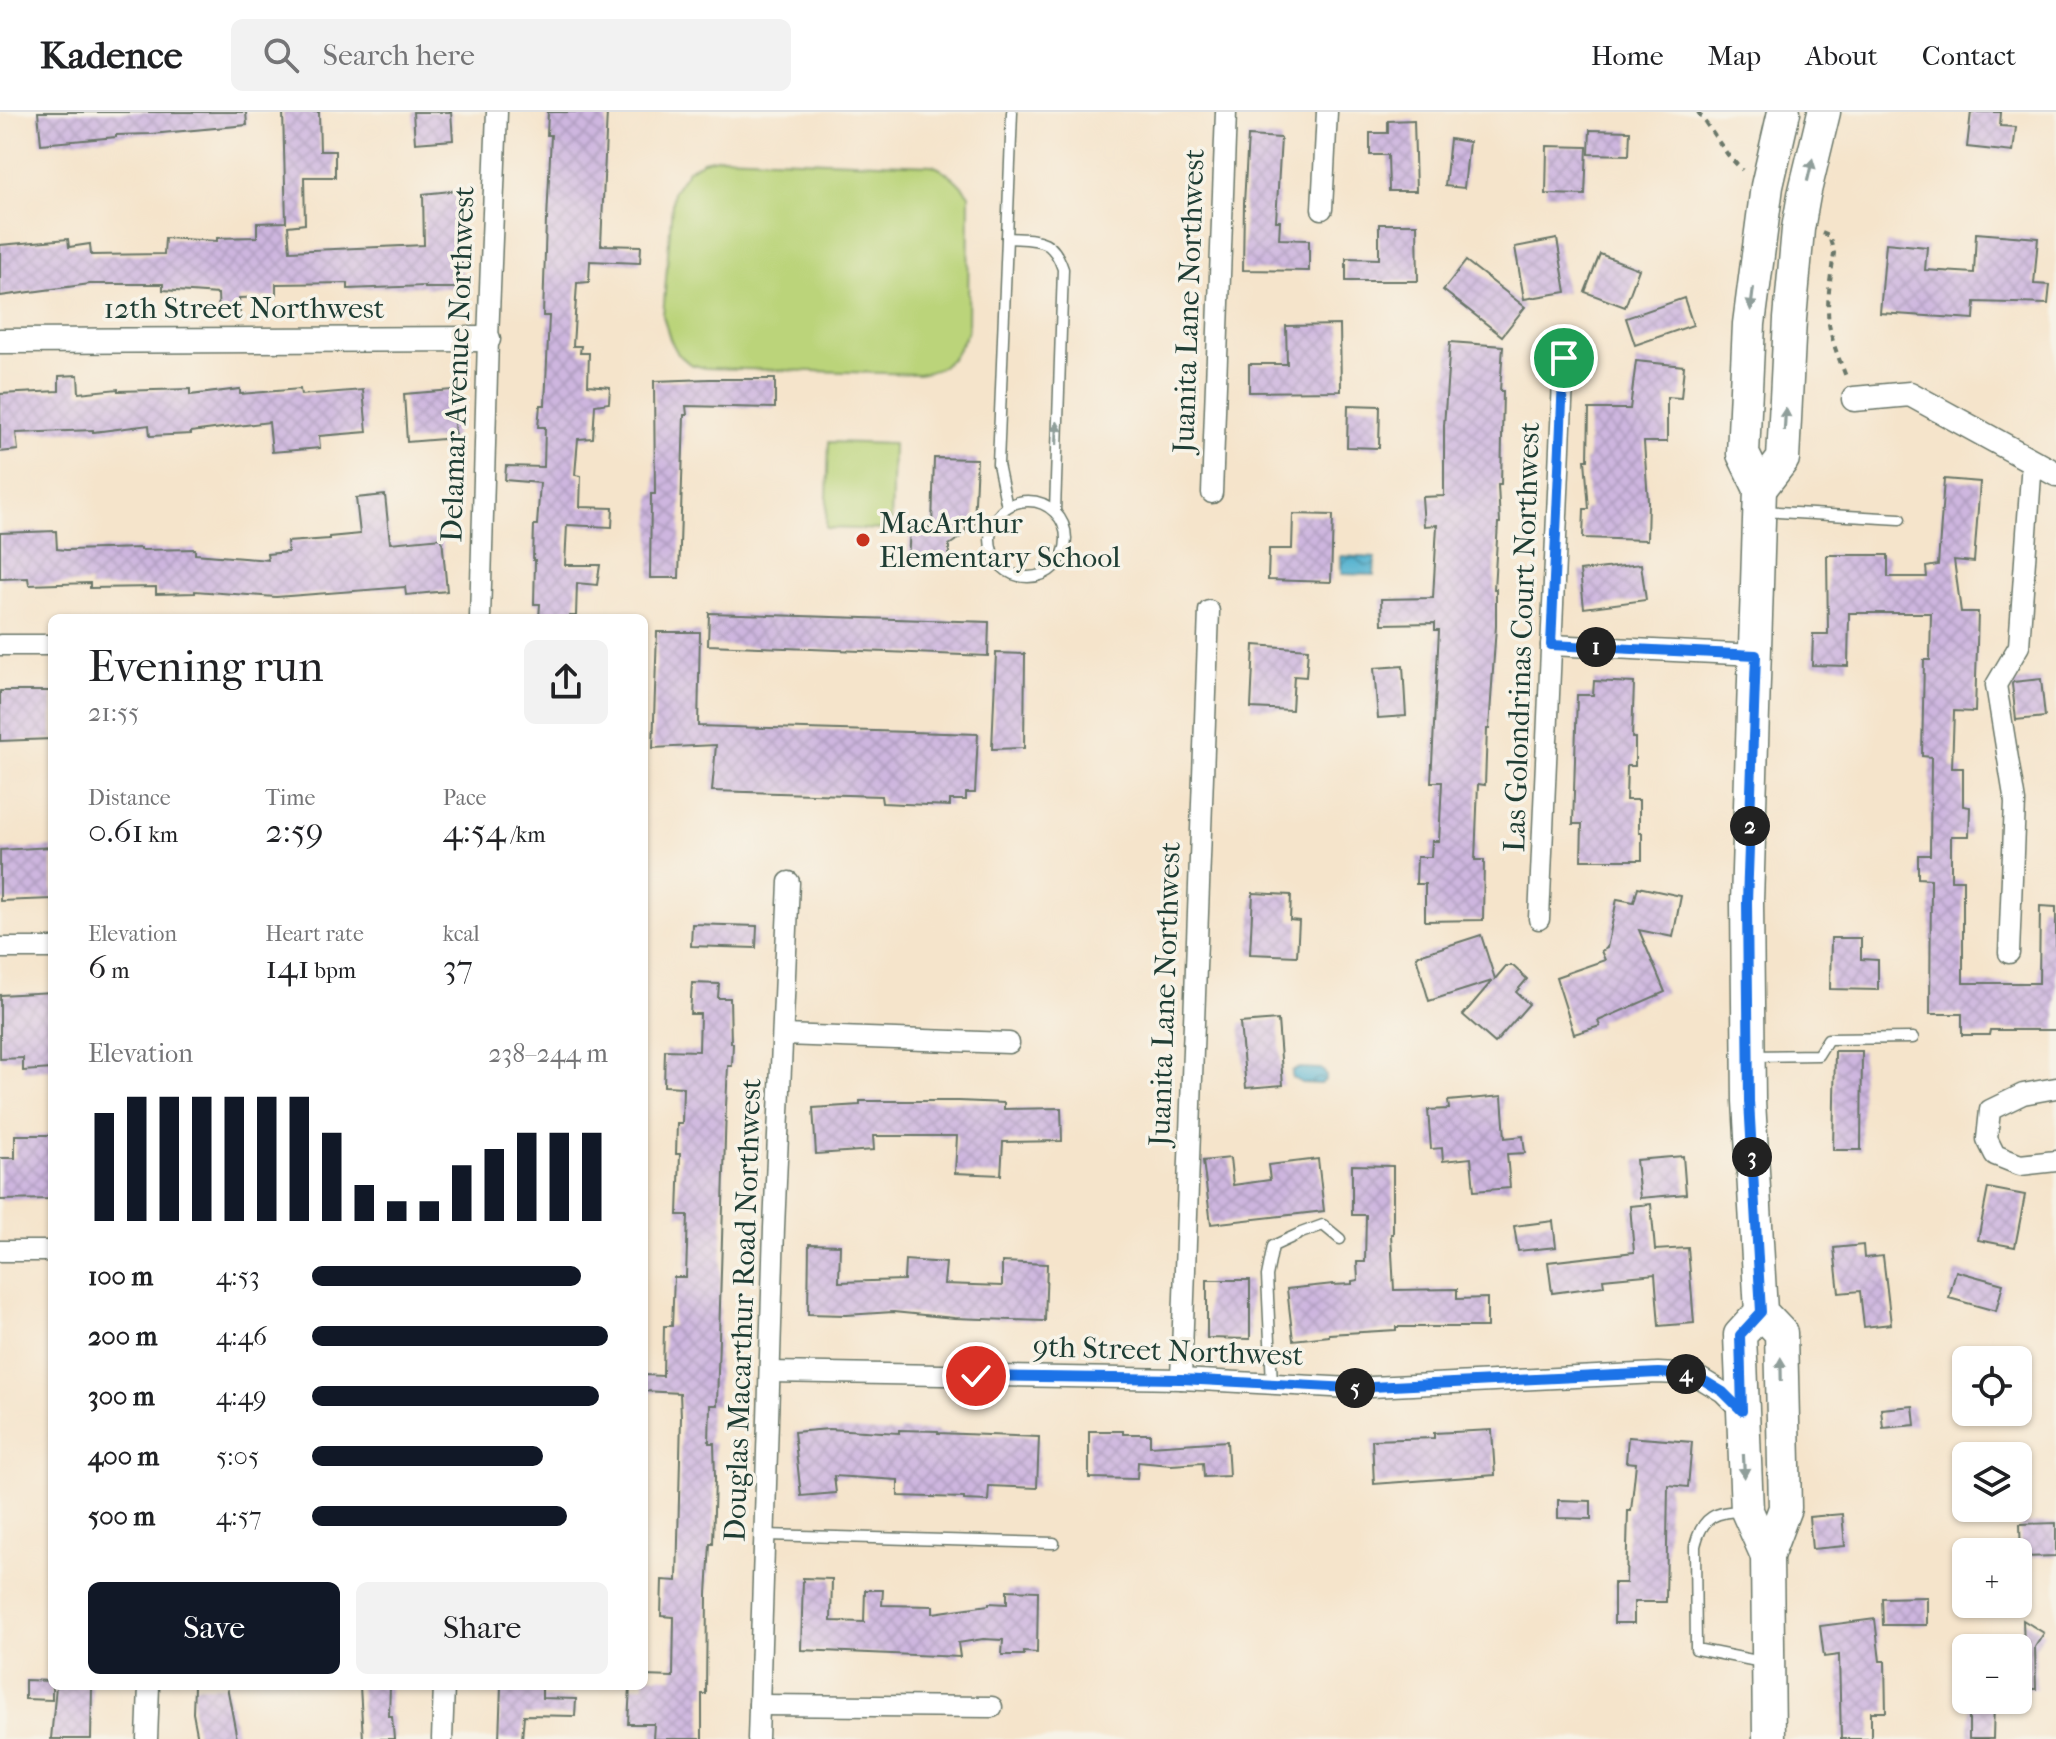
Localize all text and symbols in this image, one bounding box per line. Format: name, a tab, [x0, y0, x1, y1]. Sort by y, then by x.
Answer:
search box	[231, 19, 791, 91]
text: Kadence	[40, 33, 183, 78]
icon: search	[259, 33, 303, 77]
text: Search here	[323, 38, 475, 73]
text: Home	[1591, 39, 1664, 72]
text: Map	[1708, 39, 1761, 72]
text: About	[1805, 39, 1878, 72]
text: Contact	[1922, 39, 2016, 72]
street label: Juanita Lane Northwest	[1166, 148, 1212, 456]
one-way arrow	[1804, 157, 1817, 182]
street label: Delamar Avenue Northwest	[434, 185, 482, 543]
one-way arrow	[1745, 287, 1758, 312]
street label: 12th Street Northwest	[103, 291, 385, 326]
pin	[1530, 324, 1598, 392]
icon: arrive	[1542, 336, 1586, 380]
one-way arrow	[1779, 406, 1792, 431]
one-way arrow	[1051, 420, 1063, 445]
street label: Las Golondrinas Court Northwest	[1497, 421, 1547, 853]
place label: MacArthur Elementary School	[879, 506, 1121, 575]
marker: MacArthur Elementary School	[854, 531, 872, 549]
pin: 1	[1576, 627, 1616, 667]
text: 1	[1592, 634, 1600, 660]
button: share	[524, 640, 608, 724]
text: Evening run	[88, 641, 323, 692]
text: 21:55	[88, 697, 139, 728]
text: Distance	[88, 785, 171, 811]
text: Time	[265, 785, 315, 811]
text: Pace	[443, 785, 486, 811]
pin: 2	[1730, 806, 1770, 846]
text: 0.61	[88, 811, 144, 851]
text: 2:59	[265, 811, 324, 851]
text: 4:54	[443, 811, 506, 851]
text: 2	[1744, 813, 1756, 839]
text: km	[144, 822, 178, 848]
text: /km	[506, 822, 545, 848]
street label: Juanita Lane Northwest	[1142, 841, 1188, 1149]
text: Elevation	[88, 921, 177, 947]
text: Heart rate	[265, 921, 364, 947]
text: kcal	[443, 921, 480, 947]
text: 6	[88, 947, 106, 987]
text: 141	[265, 947, 310, 987]
text: 37	[443, 947, 473, 987]
text: m	[106, 958, 129, 984]
text: bpm	[310, 958, 356, 984]
text: Elevation	[88, 1038, 193, 1069]
text: 238–244 m	[488, 1038, 608, 1069]
street label: Douglas Macarthur Road Northwest	[717, 1077, 769, 1542]
pin: 3	[1732, 1137, 1772, 1177]
text: 3	[1747, 1144, 1757, 1170]
text: 100 m	[88, 1261, 153, 1292]
text: 4:53	[216, 1261, 260, 1292]
text: 200 m	[88, 1321, 157, 1352]
text: 4:46	[216, 1321, 267, 1352]
street label: 9th Street Northwest	[1032, 1329, 1304, 1373]
pin	[942, 1342, 1010, 1410]
map controls	[1952, 1346, 2032, 1714]
button: locate	[1952, 1346, 2032, 1426]
icon: check	[954, 1354, 998, 1398]
pin: 4	[1666, 1354, 1706, 1394]
one-way arrow	[1775, 1356, 1788, 1381]
text: 4	[1680, 1361, 1693, 1387]
pin: 5	[1335, 1368, 1375, 1408]
text: 5	[1350, 1375, 1360, 1401]
text: 300 m	[88, 1381, 155, 1412]
text: 4:49	[216, 1381, 267, 1412]
text: 400 m	[88, 1441, 159, 1472]
text: 5:05	[216, 1441, 259, 1472]
button: layers	[1952, 1442, 2032, 1522]
one-way arrow	[1738, 1454, 1751, 1479]
text: 500 m	[88, 1501, 155, 1532]
text: 4:57	[216, 1501, 261, 1532]
button: +	[1952, 1538, 2032, 1618]
button: Save	[88, 1582, 340, 1674]
button: Share	[356, 1582, 608, 1674]
button: −	[1952, 1634, 2032, 1714]

